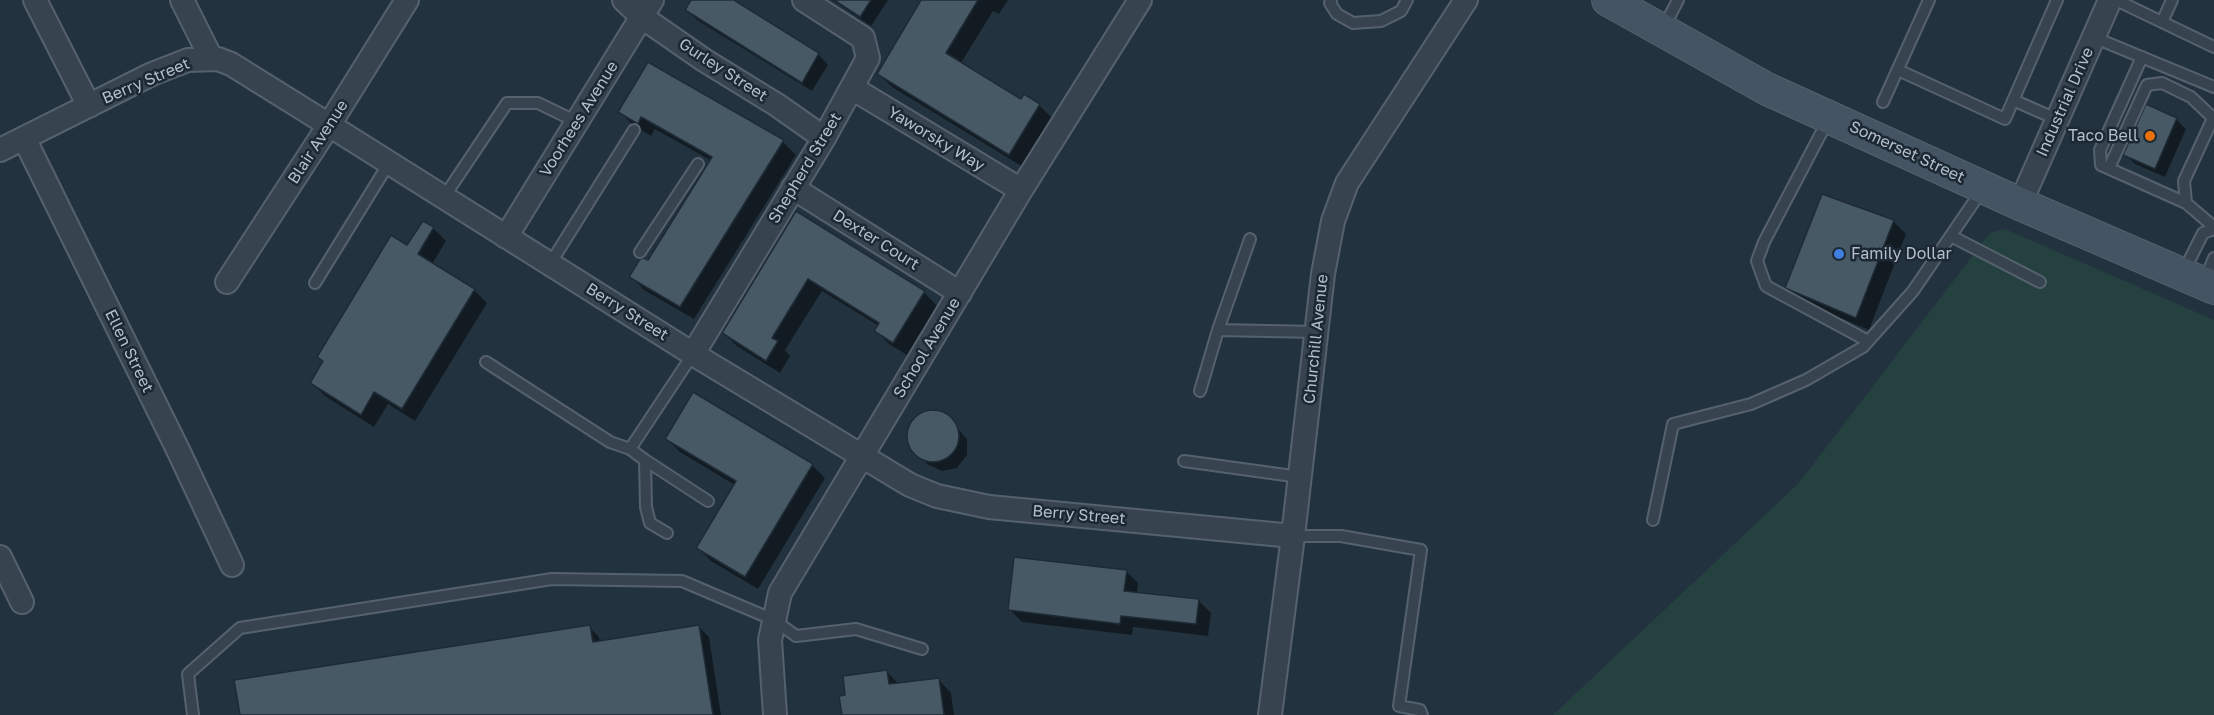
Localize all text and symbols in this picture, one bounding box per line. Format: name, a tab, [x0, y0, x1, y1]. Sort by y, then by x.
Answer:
street label: Gurley Street	[675, 34, 771, 106]
street label: Industrial Drive	[2032, 44, 2098, 160]
street label: Berry Street	[99, 54, 193, 108]
street label: Voorhees Avenue	[536, 58, 622, 180]
street label: Blair Avenue	[284, 97, 352, 187]
street label: Yaworsky Way	[884, 103, 988, 175]
street label: Shepherd Street	[764, 109, 846, 227]
street label: Somerset Street	[1846, 117, 1968, 187]
place label: Taco Bell	[2068, 126, 2138, 146]
marker: Taco Bell	[2143, 129, 2157, 143]
street label: Dexter Court	[829, 206, 923, 274]
place label: Family Dollar	[1851, 244, 1952, 264]
marker: Family Dollar	[1832, 247, 1846, 261]
street label: Churchill Avenue	[1300, 273, 1332, 405]
street label: Berry Street	[582, 279, 672, 345]
street label: School Avenue	[890, 294, 964, 402]
street label: Ellen Street	[101, 306, 157, 396]
street label: Berry Street	[1032, 501, 1126, 529]

